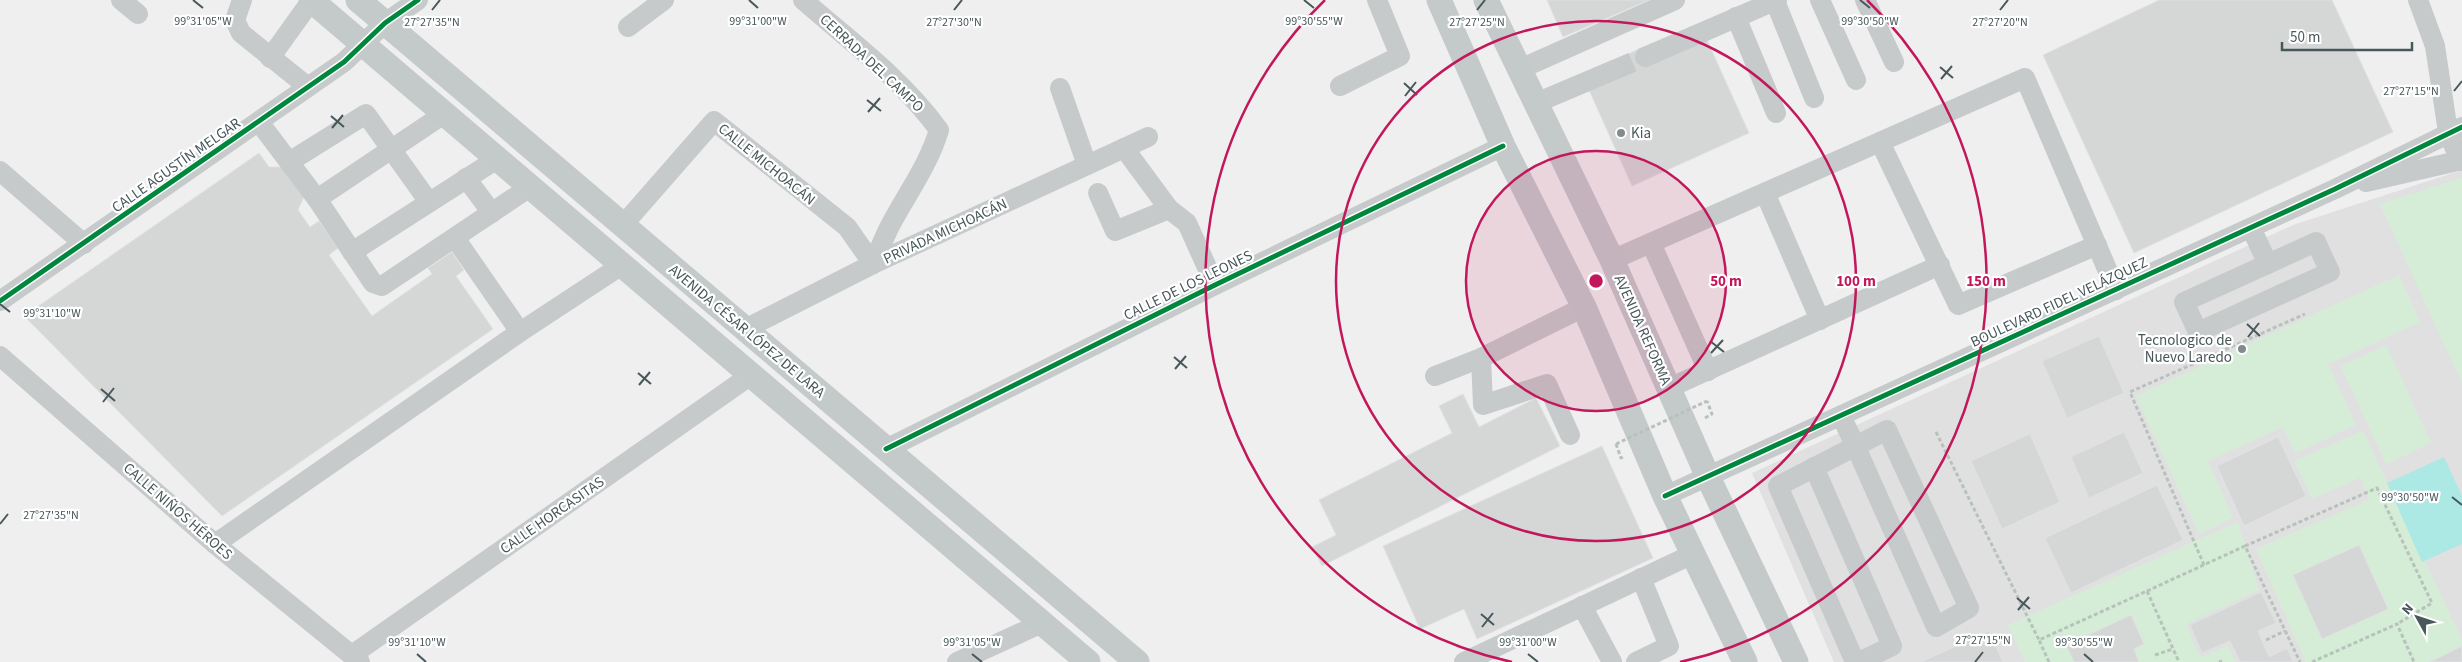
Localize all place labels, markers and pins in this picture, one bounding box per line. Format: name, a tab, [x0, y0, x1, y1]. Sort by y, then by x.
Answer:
place label: Kia	[1631, 123, 1651, 144]
marker: Kia	[1615, 127, 1627, 139]
centre of rings	[1587, 272, 1605, 290]
place label: Tecnologico de Nuevo Laredo	[2138, 330, 2232, 368]
marker: Tecnologico de Nuevo Laredo	[2236, 343, 2248, 355]

